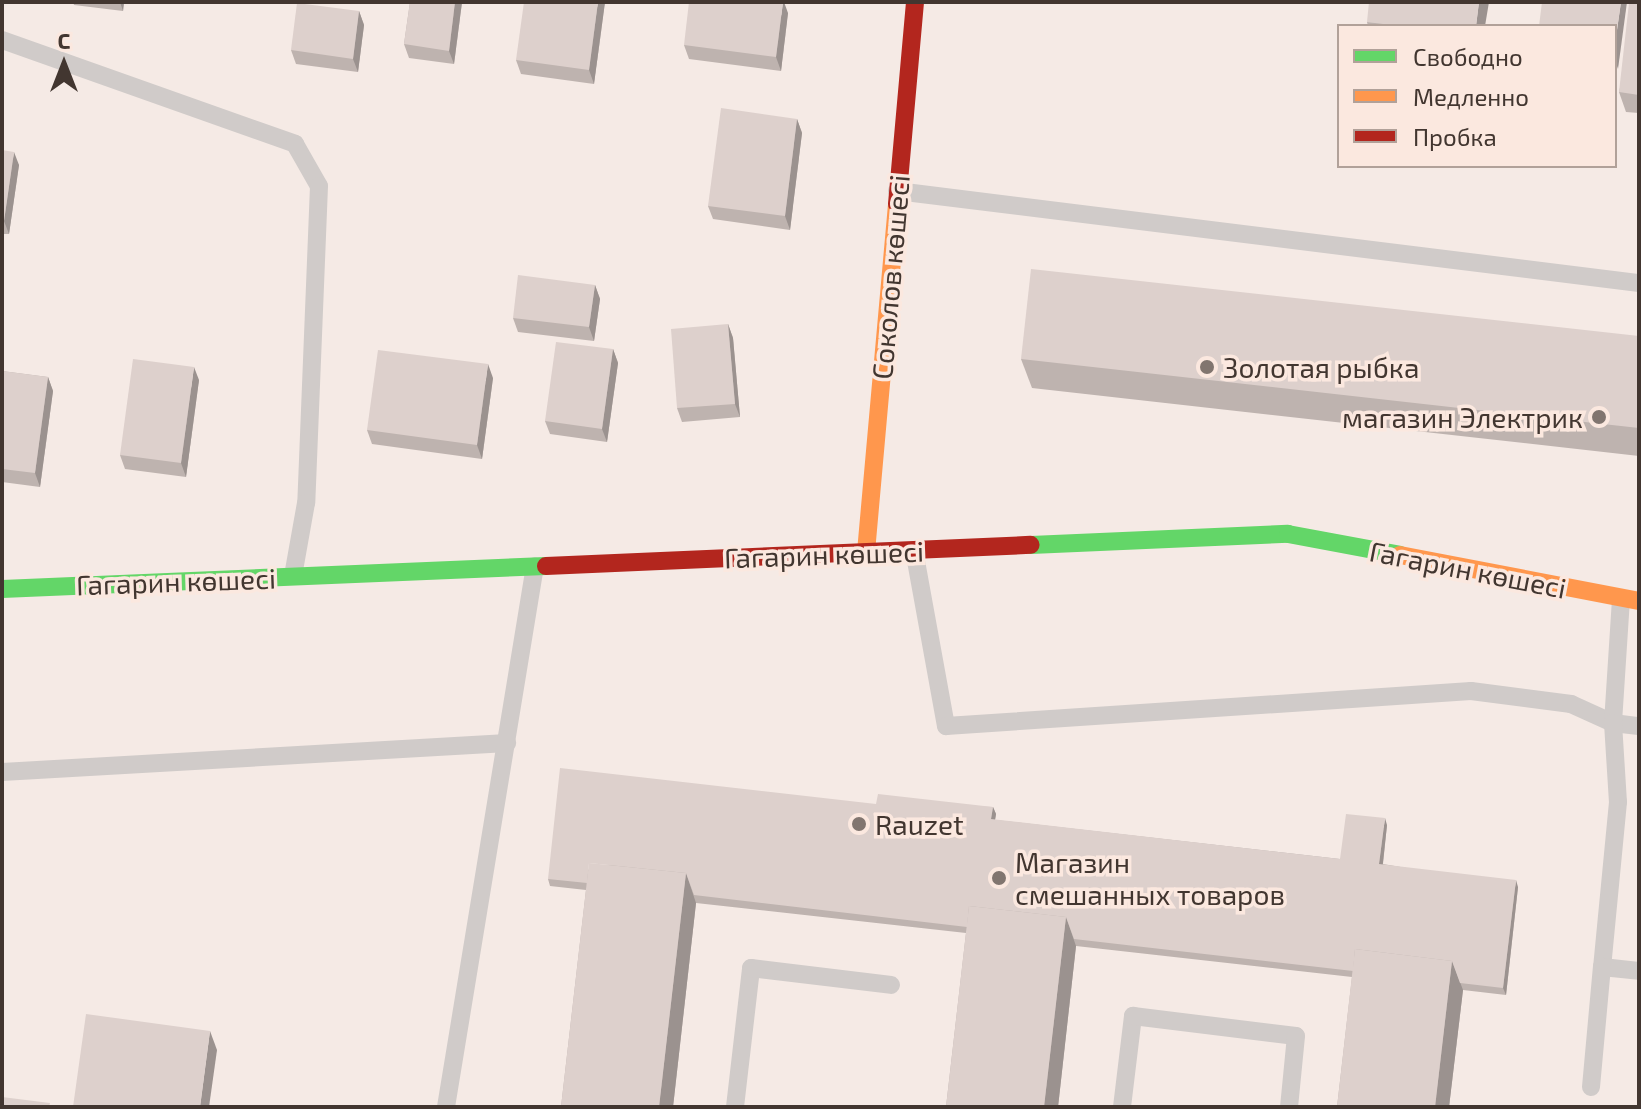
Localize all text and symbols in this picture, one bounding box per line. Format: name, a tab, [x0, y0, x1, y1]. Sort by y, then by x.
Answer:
north arrow	[24, 24, 104, 104]
legend	[1337, 24, 1617, 168]
text: С	[58, 27, 70, 53]
text: Свободно	[1413, 42, 1523, 71]
text: Медленно	[1413, 82, 1529, 111]
text: Пробка	[1413, 122, 1497, 151]
street label: Соколов көшесі	[864, 173, 916, 381]
place label: Золотая рыбка	[1223, 350, 1419, 384]
marker: Золотая рыбка	[1198, 358, 1216, 376]
place label: магазин Электрик	[1342, 400, 1583, 434]
marker: магазин Электрик	[1590, 408, 1608, 426]
street label: Гагарин көшесі	[1367, 533, 1569, 605]
street label: Гагарин көшесі	[724, 534, 924, 574]
street label: Гагарин көшесі	[76, 561, 276, 601]
place label: Rauzet	[875, 807, 964, 841]
marker: Rauzet	[850, 815, 868, 833]
place label: Магазин смешанных товаров	[1015, 845, 1285, 911]
marker: Магазин смешанных товаров	[990, 869, 1008, 887]

